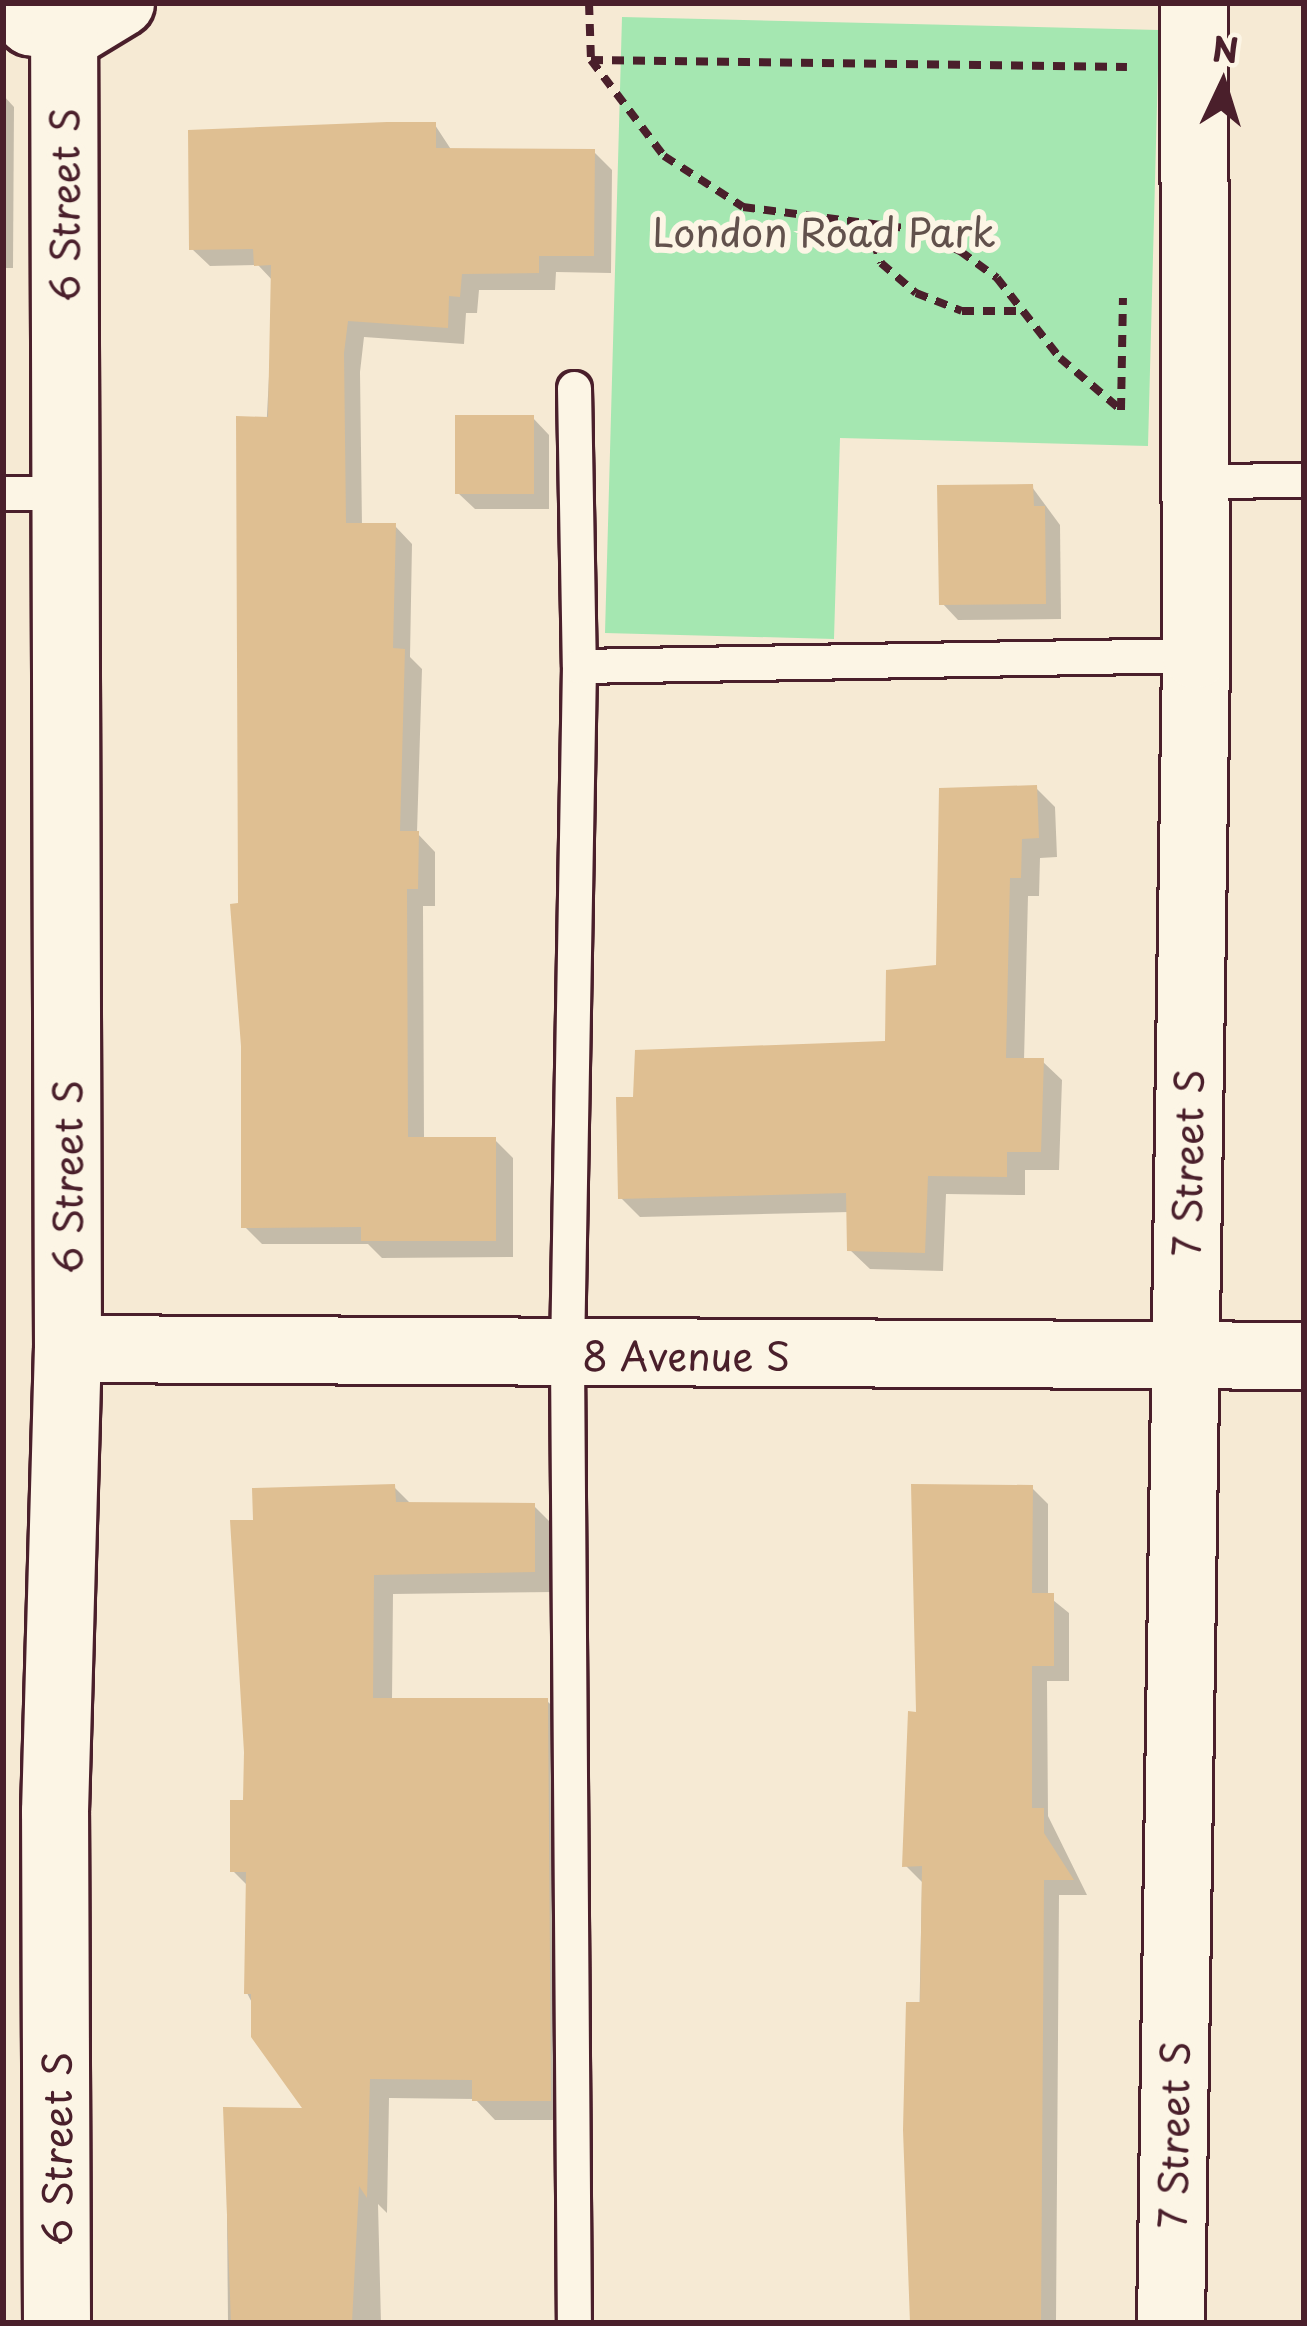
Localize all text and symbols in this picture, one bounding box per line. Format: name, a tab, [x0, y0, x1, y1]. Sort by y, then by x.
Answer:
text: N	[1211, 22, 1240, 74]
north arrow	[1163, 24, 1283, 144]
street label: 6 Street S	[41, 108, 87, 302]
park label: London Road Park	[653, 208, 995, 254]
street label: 7 Street S	[1162, 1068, 1212, 1258]
street label: 6 Street S	[44, 1080, 90, 1274]
street label: 8 Avenue S	[582, 1332, 790, 1378]
street label: 7 Street S	[1148, 2040, 1198, 2230]
street label: 6 Street S	[33, 2052, 79, 2246]

